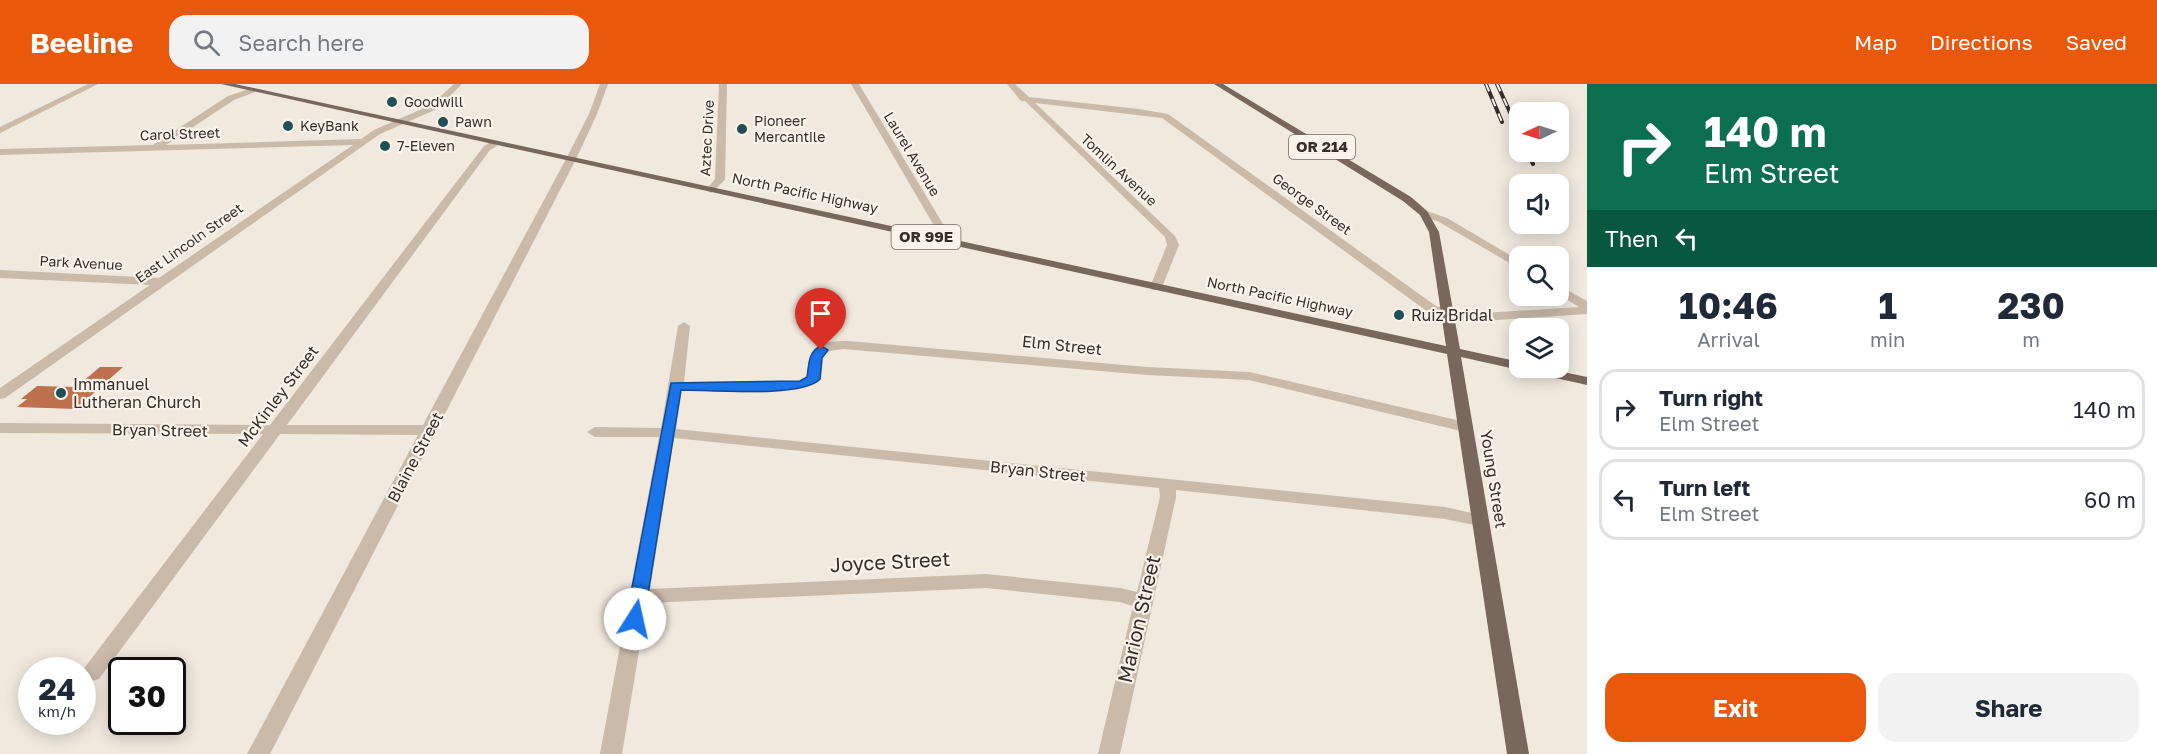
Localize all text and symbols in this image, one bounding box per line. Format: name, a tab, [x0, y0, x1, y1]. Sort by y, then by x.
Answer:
search box	[169, 15, 589, 69]
text: Beeline	[30, 26, 133, 59]
icon: search	[190, 26, 223, 59]
text: Search here	[238, 29, 364, 56]
text: Map	[1854, 29, 1897, 55]
text: Directions	[1930, 29, 2033, 55]
text: Saved	[2066, 29, 2127, 55]
place label: Goodwill	[404, 93, 463, 110]
marker: Goodwill	[385, 95, 399, 109]
street label: Aztec Drive	[696, 99, 717, 177]
north arrow	[1509, 102, 1569, 162]
map controls	[1509, 102, 1569, 378]
text: 140 m	[1704, 106, 1826, 156]
icon: right	[1605, 108, 1683, 186]
street label: Laurel Avenue	[881, 109, 944, 199]
place label: Pioneer Mercantile	[754, 112, 825, 145]
place label: Pawn	[455, 113, 492, 130]
marker: Pawn	[436, 115, 450, 129]
place label: KeyBank	[300, 117, 359, 134]
marker: KeyBank	[281, 119, 295, 133]
marker: Pioneer Mercantile	[735, 122, 749, 136]
street label: Carol Street	[139, 124, 221, 143]
street label: Tomlin Avenue	[1078, 130, 1161, 209]
road number: OR 214	[1289, 135, 1355, 159]
place label: 7-Eleven	[397, 137, 455, 154]
marker: 7-Eleven	[378, 139, 392, 153]
text: Elm Street	[1704, 157, 1840, 189]
street label: North Pacific Highway	[731, 169, 880, 216]
street label: George Street	[1270, 169, 1355, 238]
button: sound	[1509, 174, 1569, 234]
street label: East Lincoln Street	[132, 199, 246, 286]
icon: left	[1670, 222, 1703, 255]
road number: OR 99E	[892, 225, 960, 249]
text: Then	[1605, 225, 1658, 252]
button: search	[1509, 246, 1569, 306]
street label: Park Avenue	[39, 252, 123, 273]
street label: North Pacific Highway	[1206, 273, 1355, 320]
text: 10:46	[1679, 284, 1778, 327]
text: 1	[1878, 284, 1897, 327]
text: 230	[1998, 284, 2065, 327]
pin	[795, 288, 846, 350]
icon: arrive	[804, 297, 837, 330]
place label: Ruiz Bridal	[1411, 305, 1493, 325]
marker: Ruiz Bridal	[1392, 308, 1406, 322]
button: layers	[1509, 318, 1569, 378]
text: Arrival	[1697, 327, 1760, 351]
text: min	[1870, 327, 1905, 351]
text: m	[2022, 327, 2040, 351]
street label: Elm Street	[1021, 331, 1103, 359]
street label: McKinley Street	[233, 341, 323, 451]
place label: Immanuel Lutheran Church	[73, 374, 201, 412]
text: Turn right	[1659, 384, 1763, 411]
marker: Immanuel Lutheran Church	[54, 386, 68, 400]
icon: right	[1608, 393, 1641, 426]
text: 140 m	[2073, 396, 2136, 423]
street label: Blaine Street	[383, 408, 447, 506]
text: Elm Street	[1659, 411, 1760, 435]
street label: Bryan Street	[112, 419, 208, 441]
street label: Young Street	[1476, 428, 1512, 530]
street label: Bryan Street	[989, 456, 1087, 486]
text: Turn left	[1659, 474, 1750, 501]
icon: left	[1608, 483, 1641, 516]
text: 60 m	[2084, 486, 2136, 513]
text: Elm Street	[1659, 501, 1760, 525]
street label: Joyce Street	[829, 546, 951, 576]
street label: Marion Street	[1112, 553, 1164, 685]
position arrow	[603, 587, 667, 651]
speed limit sign: 30	[108, 657, 186, 735]
text: 24	[38, 671, 76, 707]
button: Exit	[1605, 673, 1866, 742]
button: Share	[1878, 673, 2139, 742]
text: km/h	[38, 702, 76, 720]

